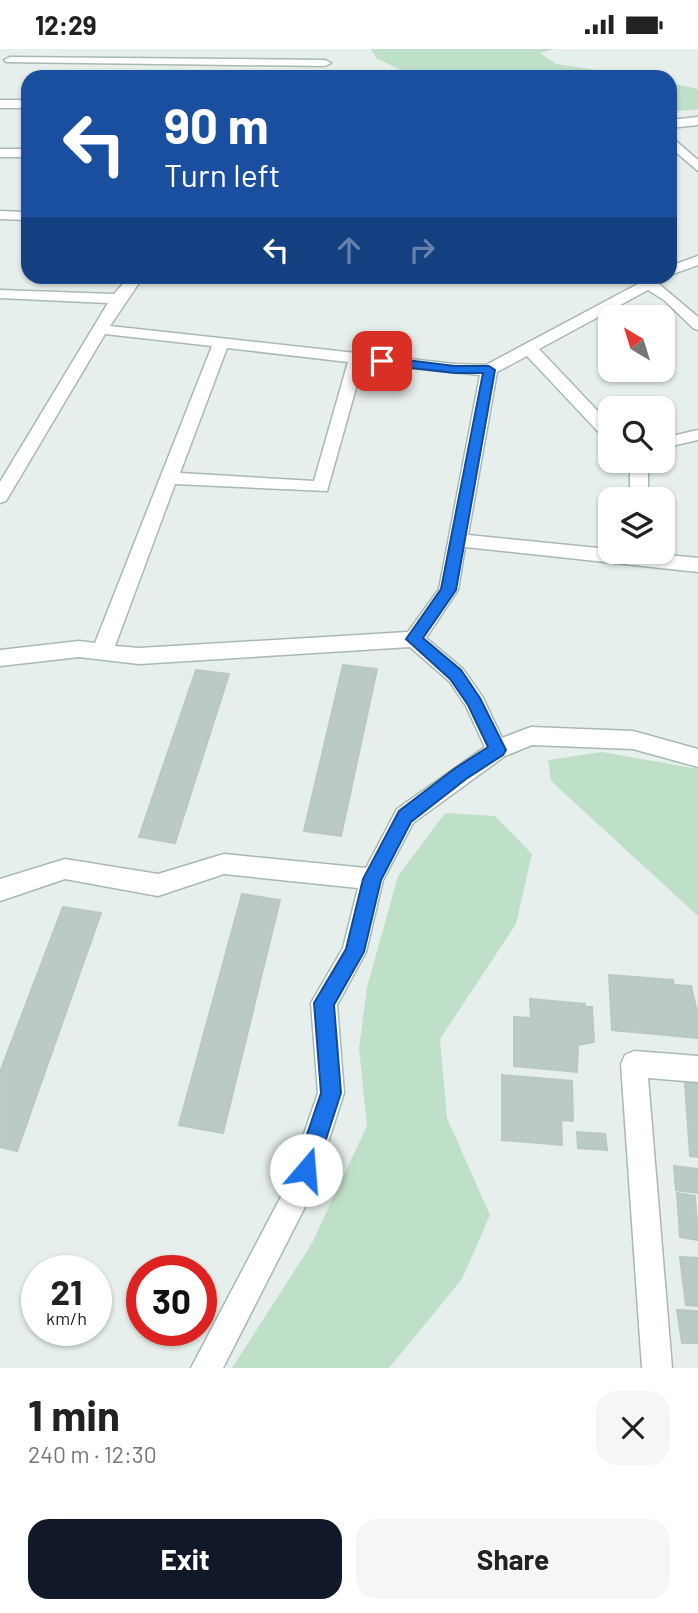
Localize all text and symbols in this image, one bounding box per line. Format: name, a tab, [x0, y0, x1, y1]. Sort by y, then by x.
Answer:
text: 12:29	[35, 9, 97, 40]
text: 90 m	[164, 95, 269, 154]
icon: left	[49, 98, 140, 189]
text: Turn left	[164, 155, 281, 193]
icon: left	[257, 231, 295, 269]
icon: ahead	[330, 231, 368, 269]
icon: right	[403, 231, 441, 269]
north arrow	[598, 305, 676, 381]
map controls	[598, 305, 675, 564]
pin	[352, 331, 412, 391]
icon: arrive	[363, 342, 401, 380]
button: search	[598, 396, 675, 473]
button: layers	[598, 487, 675, 564]
position arrow	[269, 1133, 343, 1207]
speed limit sign: 30	[126, 1255, 217, 1346]
text: 21	[51, 1270, 82, 1312]
text: km/h	[46, 1307, 87, 1329]
text: 1 min	[28, 1389, 120, 1439]
button: close	[596, 1391, 670, 1465]
text: 240 m · 12:30	[28, 1440, 157, 1468]
button: Exit	[28, 1519, 342, 1599]
button: Share	[356, 1519, 670, 1599]

